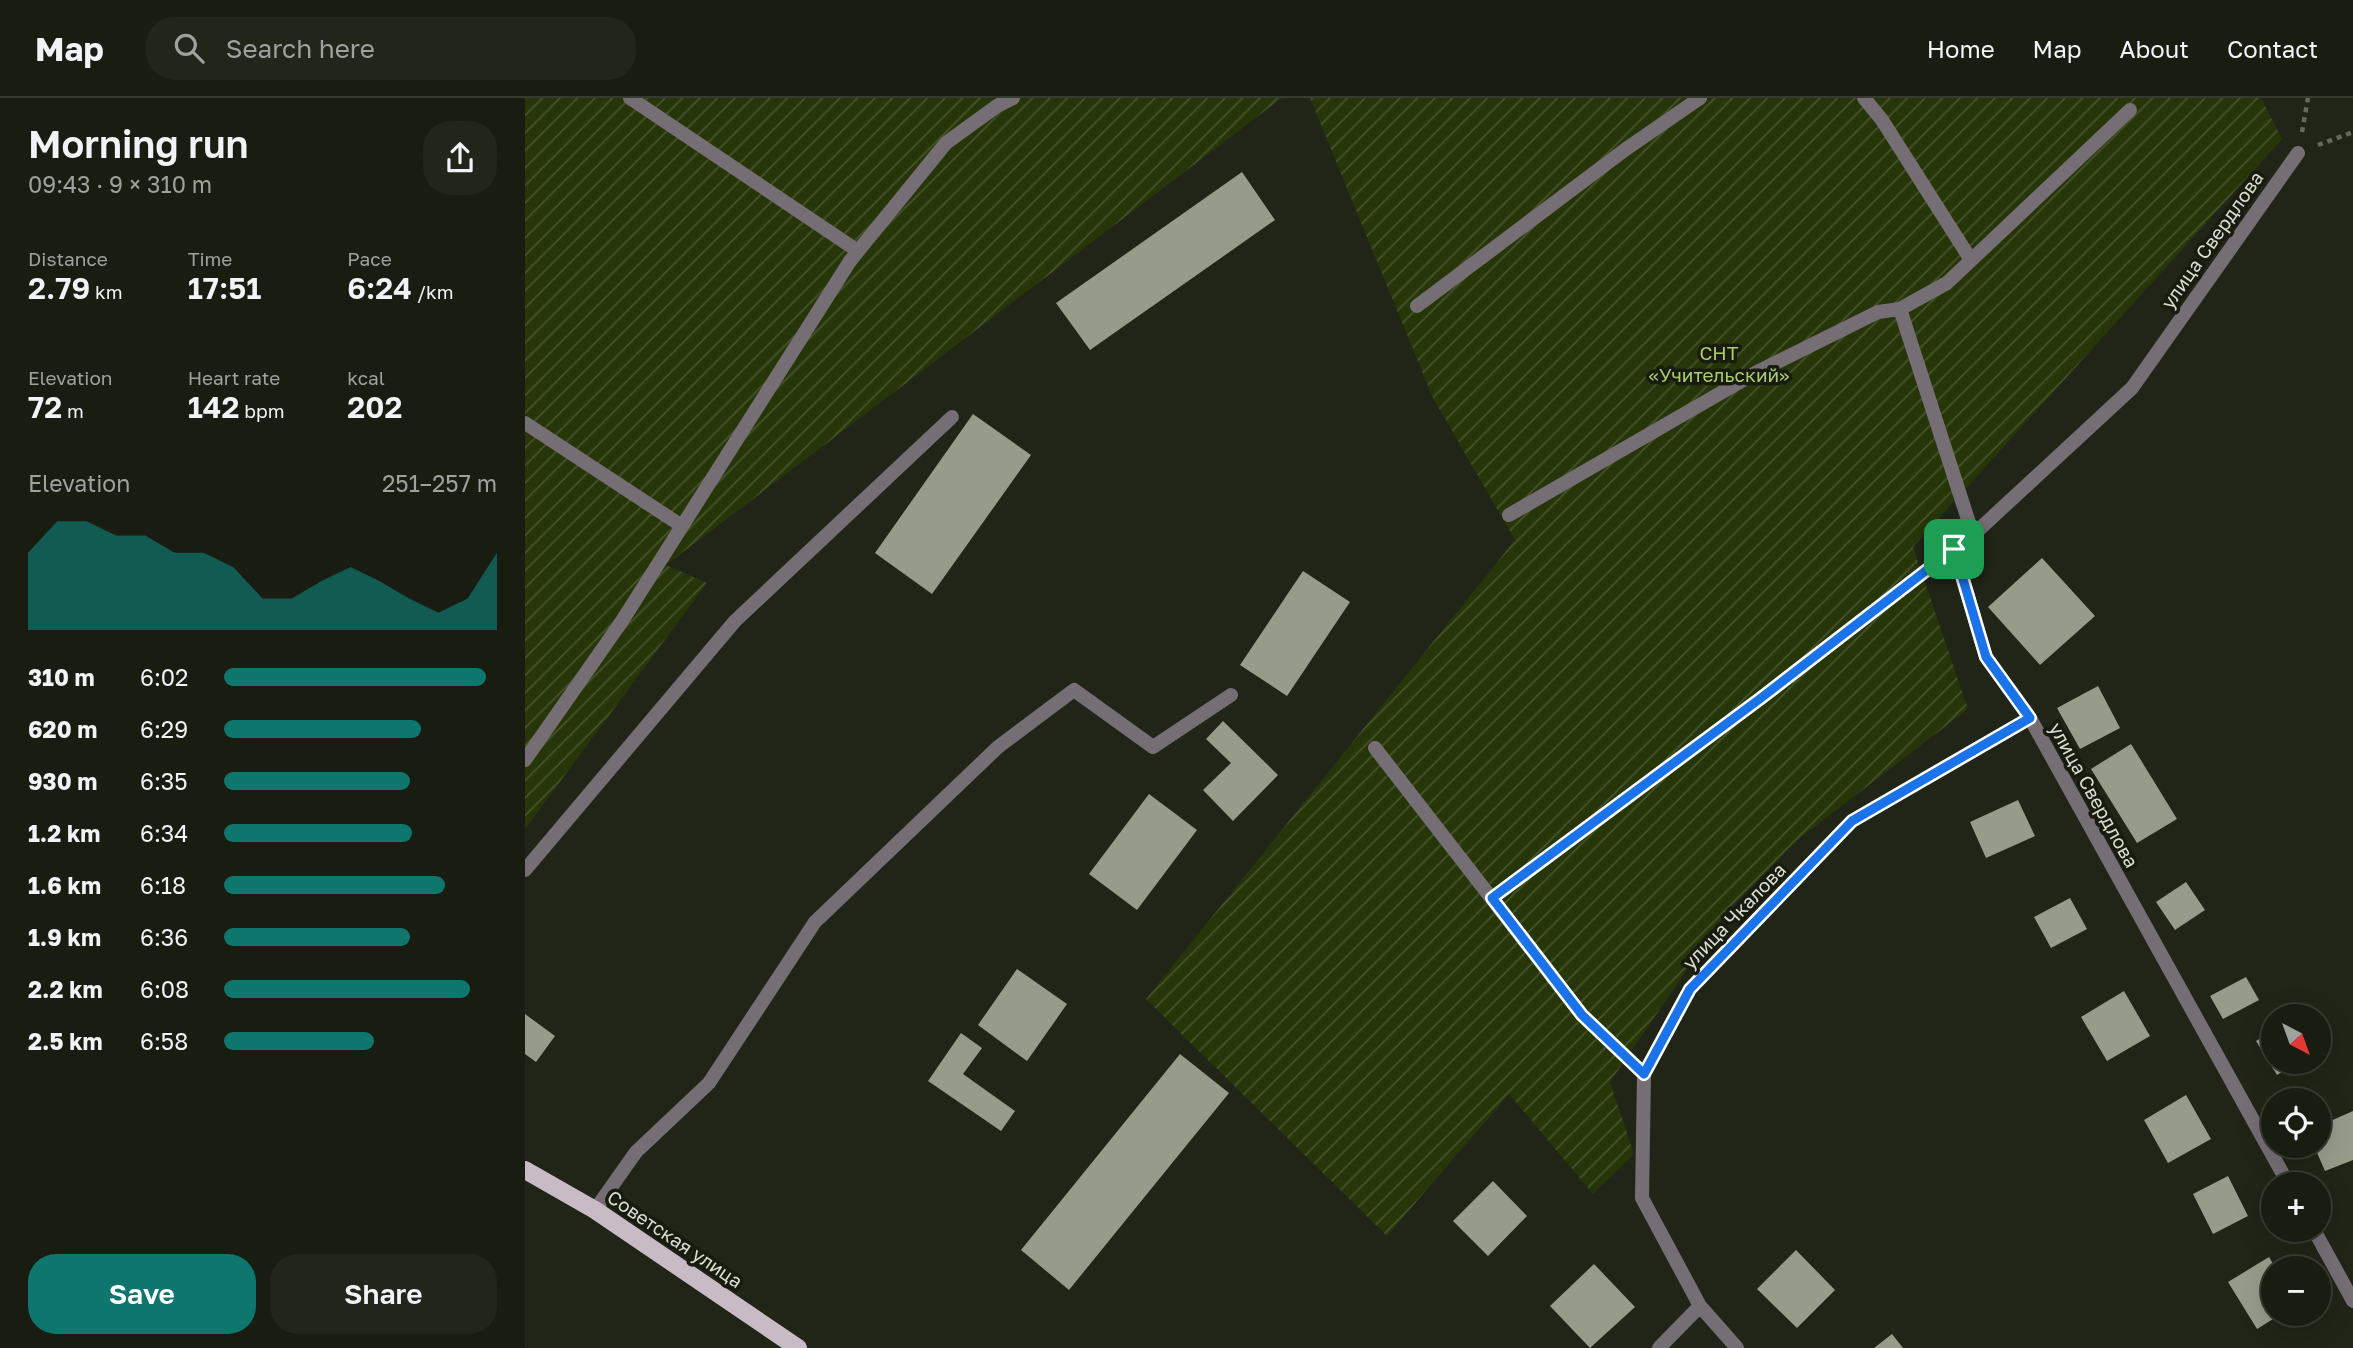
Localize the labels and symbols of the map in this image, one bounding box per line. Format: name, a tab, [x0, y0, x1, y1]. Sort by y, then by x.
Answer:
street label: улица Свердлова	[2156, 167, 2268, 313]
park label: СНТ «Учительский»	[1648, 341, 1790, 386]
pin	[1924, 519, 1984, 579]
street label: улица Свердлова	[2045, 718, 2144, 871]
street label: улица Чкалова	[1677, 858, 1790, 973]
north arrow	[2261, 1004, 2331, 1074]
street label: Советская улица	[603, 1185, 747, 1292]

